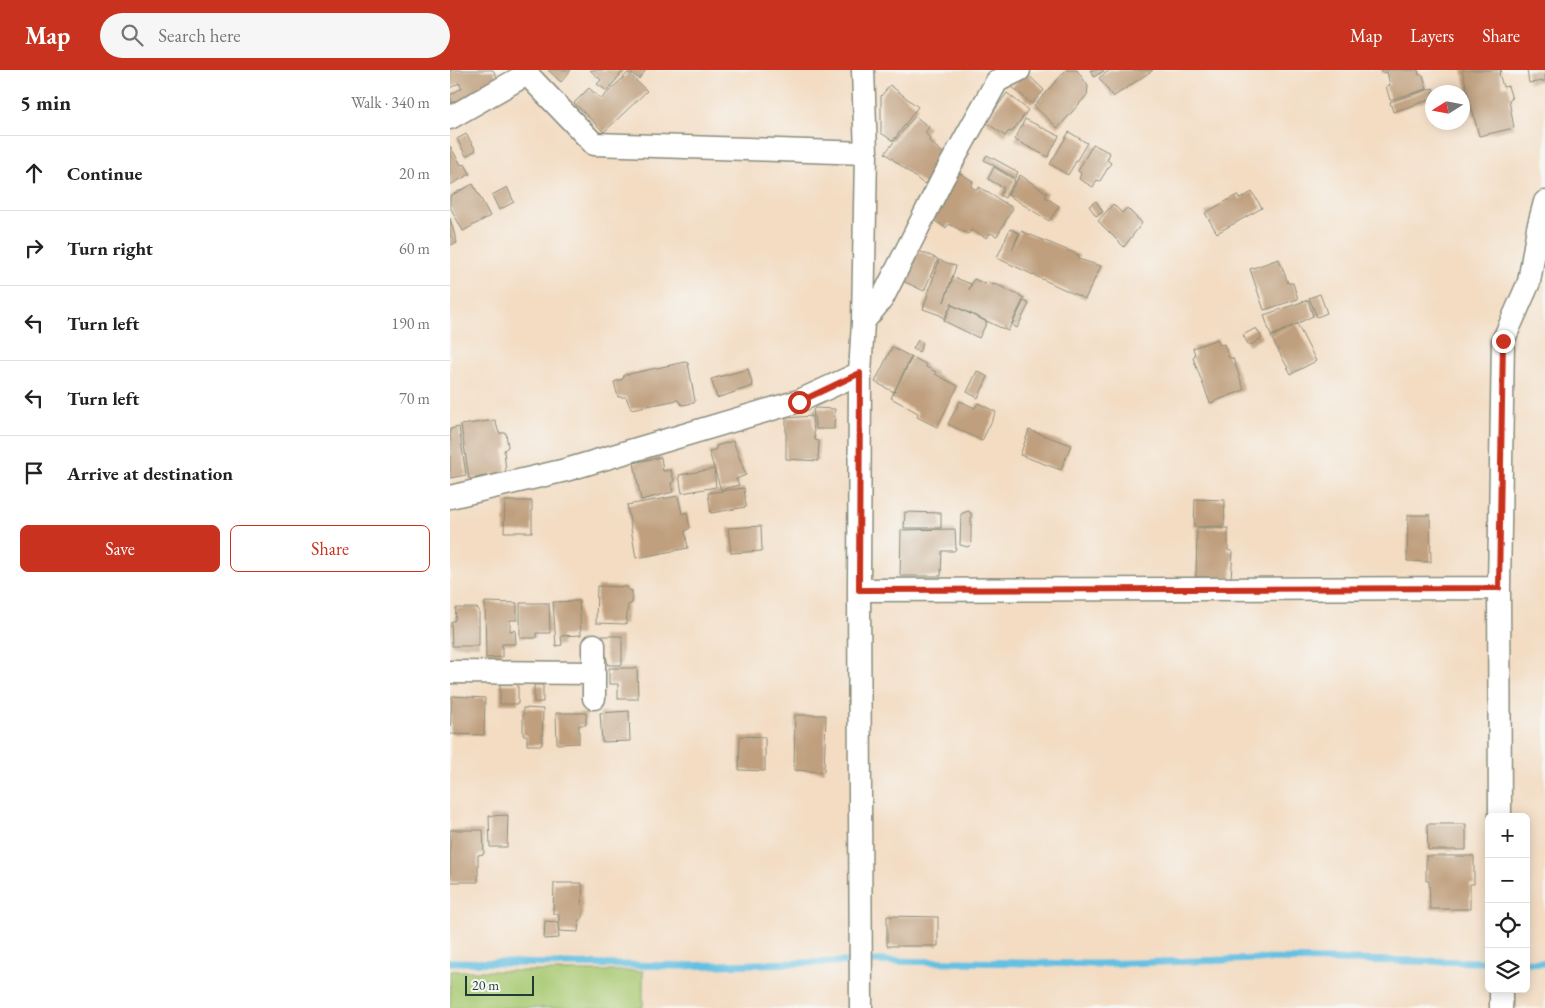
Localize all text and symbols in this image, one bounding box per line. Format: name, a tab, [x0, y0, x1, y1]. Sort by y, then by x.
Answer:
search box	[100, 13, 450, 58]
text: Map	[25, 20, 70, 51]
icon: search	[118, 21, 146, 49]
text: Search here	[158, 23, 241, 48]
text: Map	[1350, 24, 1382, 47]
text: Layers	[1410, 24, 1454, 47]
text: Share	[1482, 24, 1520, 47]
north arrow	[1425, 85, 1470, 130]
text: 5 min	[20, 89, 71, 116]
text: Walk · 340 m	[351, 92, 430, 113]
icon: ahead	[20, 159, 48, 187]
text: Continue	[67, 161, 142, 186]
text: 20 m	[399, 163, 430, 184]
icon: right	[20, 234, 48, 262]
text: Turn right	[67, 236, 153, 261]
text: 60 m	[399, 238, 430, 259]
icon: left	[20, 309, 48, 337]
text: Turn left	[67, 311, 139, 336]
text: 190 m	[391, 313, 430, 334]
route end	[1492, 330, 1515, 353]
icon: left	[20, 384, 48, 412]
text: Turn left	[67, 386, 139, 411]
text: 70 m	[399, 388, 430, 409]
route start	[788, 391, 811, 414]
icon: arrive	[20, 459, 48, 487]
text: Arrive at destination	[67, 461, 233, 486]
button: Save	[20, 525, 220, 572]
button: Share	[230, 525, 430, 572]
map controls	[1485, 813, 1530, 993]
button: +	[1485, 813, 1530, 858]
button: −	[1485, 858, 1530, 903]
button: locate	[1485, 903, 1530, 948]
button: layers	[1485, 948, 1530, 993]
scale bar	[465, 973, 534, 996]
text: 20 m	[472, 976, 499, 994]

